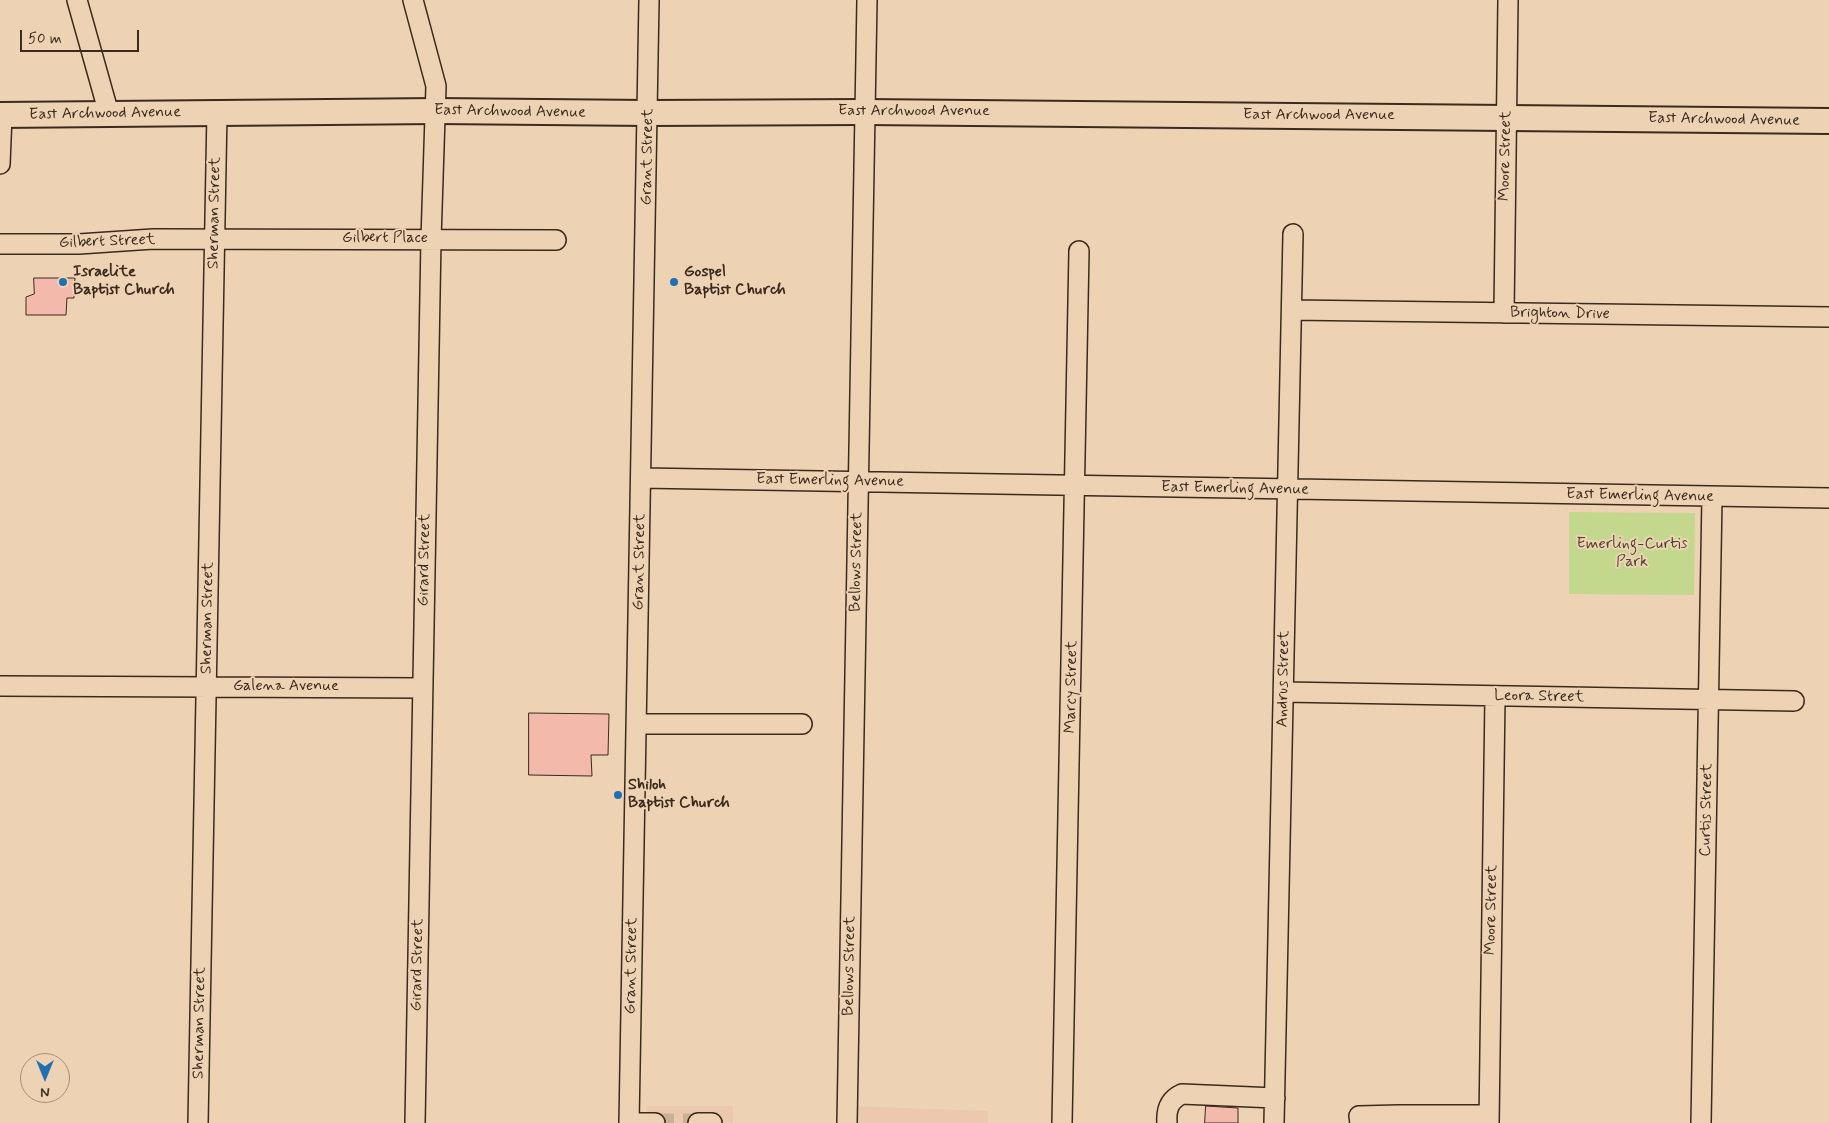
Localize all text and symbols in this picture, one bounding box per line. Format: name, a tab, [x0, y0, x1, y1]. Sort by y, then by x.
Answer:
scale bar	[22, 20, 141, 52]
text: 50 m	[28, 29, 62, 49]
street label: East Archwood Avenue	[434, 101, 586, 123]
street label: East Archwood Avenue	[838, 102, 990, 122]
street label: East Archwood Avenue	[29, 103, 181, 125]
street label: East Archwood Avenue	[1243, 106, 1395, 126]
street label: Grant Street	[638, 108, 658, 206]
street label: East Archwood Avenue	[1648, 109, 1800, 131]
street label: Moore Street	[1496, 111, 1516, 201]
street label: Sherman Street	[204, 157, 226, 269]
street label: Gilbert Place	[342, 229, 428, 249]
street label: Gilbert Street	[58, 231, 156, 253]
place label: Israelite Baptist Church	[73, 263, 175, 301]
place label: Gospel Baptist Church	[684, 263, 786, 301]
marker: Israelite Baptist Church	[57, 276, 69, 288]
marker: Gospel Baptist Church	[668, 276, 680, 288]
street label: Brighton Drive	[1510, 304, 1610, 324]
street label: East Emerling Avenue	[756, 470, 904, 492]
street label: East Emerling Avenue	[1161, 478, 1309, 500]
street label: East Emerling Avenue	[1566, 485, 1714, 507]
street label: Bellows Street	[847, 512, 867, 612]
street label: Girard Street	[415, 513, 435, 607]
street label: Grant Street	[630, 513, 650, 611]
park label: Emerling-Curtis Park	[1576, 535, 1688, 573]
street label: Sherman Street	[197, 562, 219, 674]
street label: Andrus Street	[1274, 630, 1294, 728]
street label: Marcy Street	[1062, 640, 1082, 734]
street label: Galena Avenue	[233, 677, 339, 697]
street label: Leora Street	[1494, 687, 1584, 707]
street label: Curtis Street	[1697, 763, 1717, 857]
place label: Shiloh Baptist Church	[628, 776, 730, 814]
marker: Shiloh Baptist Church	[612, 789, 624, 801]
street label: Moore Street	[1482, 865, 1502, 955]
street label: Bellows Street	[840, 916, 860, 1016]
street label: Grant Street	[622, 917, 642, 1015]
street label: Girard Street	[408, 918, 428, 1012]
street label: Sherman Street	[189, 967, 211, 1079]
north arrow	[20, 1053, 70, 1103]
text: N	[40, 1083, 50, 1101]

